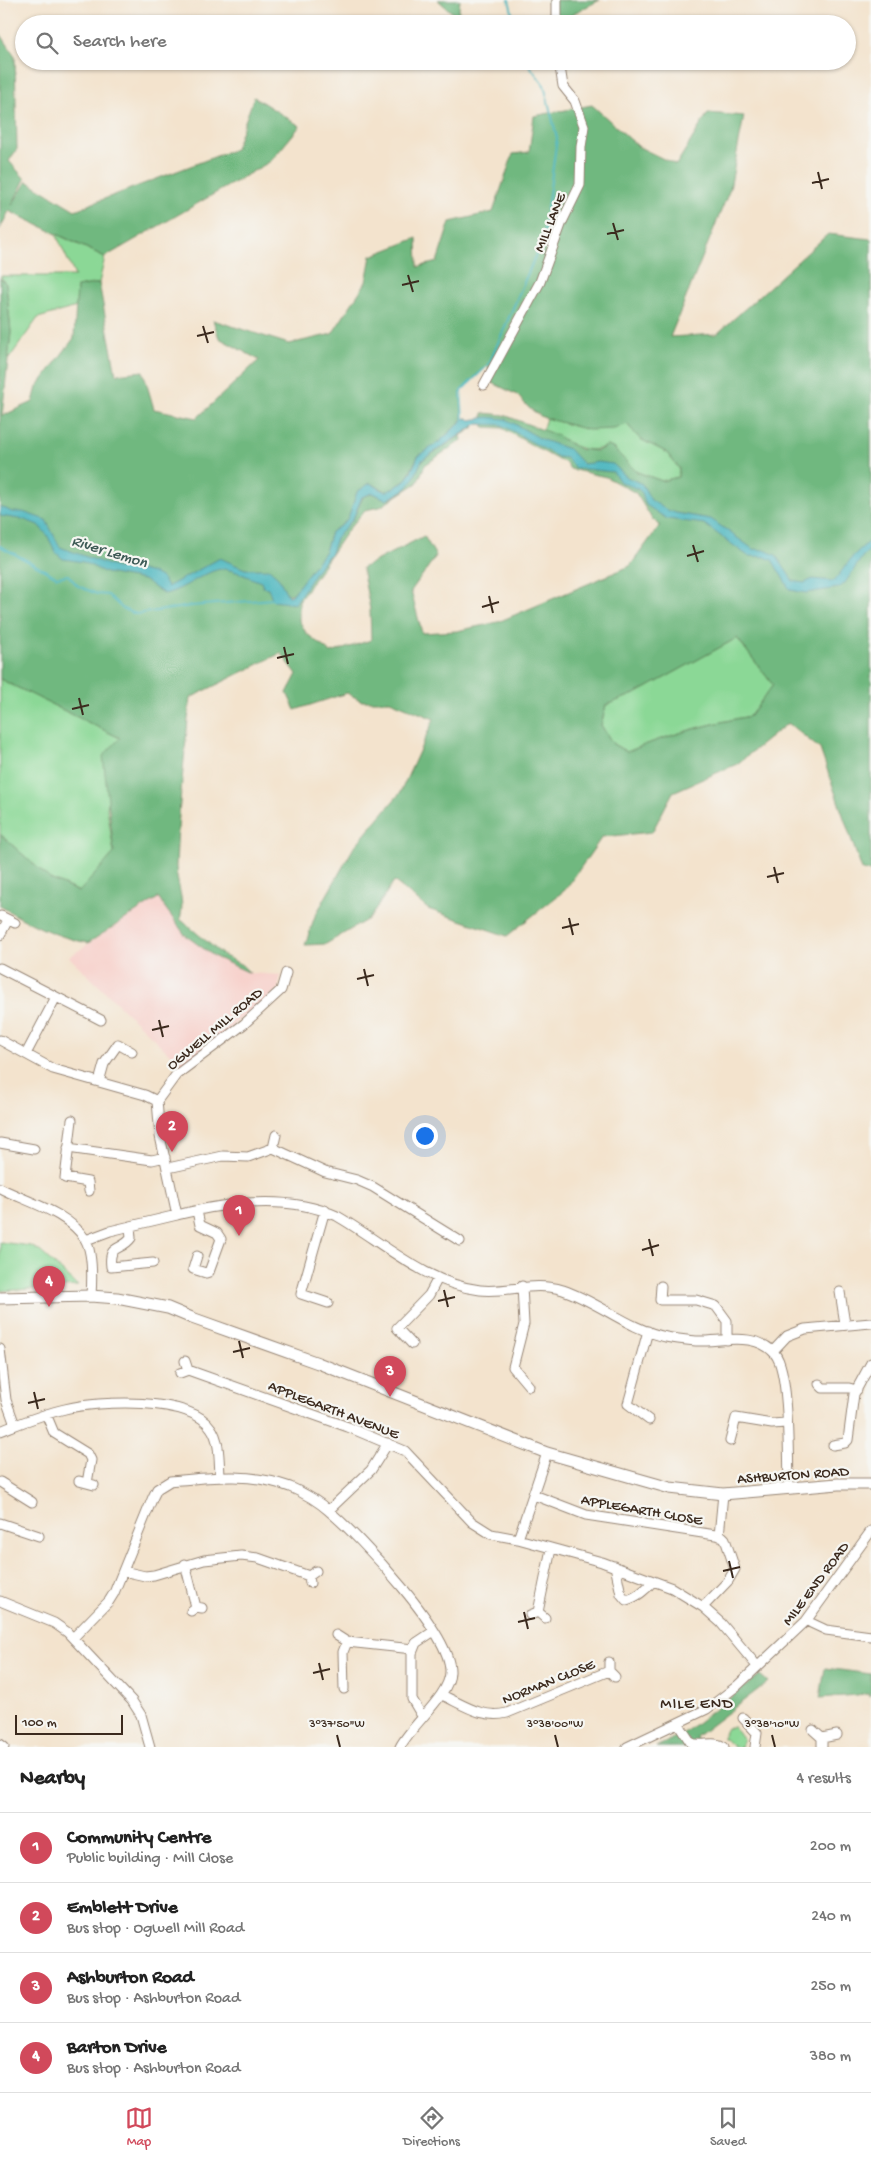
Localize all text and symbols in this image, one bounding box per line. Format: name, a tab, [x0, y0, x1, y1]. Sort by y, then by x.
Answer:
search box	[15, 15, 856, 70]
icon: search	[33, 29, 61, 57]
text: Search here	[73, 31, 167, 54]
street label: MILL LANE	[531, 190, 571, 255]
water label: River Lemon	[69, 533, 149, 574]
street label: OGWELL MILL ROAD	[164, 984, 267, 1075]
pin: 2	[156, 1111, 188, 1152]
your location	[412, 1123, 438, 1149]
pin: 1	[223, 1195, 255, 1236]
pin: 4	[33, 1266, 65, 1307]
pin: 3	[374, 1356, 406, 1397]
street label: APPLEGARTH AVENUE	[265, 1378, 402, 1444]
street label: ASHBURTON ROAD	[737, 1463, 850, 1489]
street label: APPLEGARTH CLOSE	[579, 1491, 705, 1531]
street label: MILE END ROAD	[779, 1539, 854, 1630]
street label: NORMAN CLOSE	[500, 1656, 598, 1710]
district label: MILE END	[660, 1696, 734, 1715]
scale bar	[15, 1712, 122, 1735]
text: 100 m	[22, 1715, 57, 1732]
text: 3°37'50"W	[308, 1718, 365, 1732]
text: 3°38'00"W	[526, 1718, 583, 1732]
text: 3°38'10"W	[744, 1718, 799, 1732]
text: Nearby	[20, 1767, 85, 1792]
text: 4 results	[796, 1770, 851, 1789]
text: Community Centre	[67, 1827, 211, 1850]
text: 1	[33, 1838, 39, 1857]
text: 200 m	[810, 1838, 851, 1857]
text: Public building · Mill Close	[67, 1850, 233, 1869]
text: Emblett Drive	[67, 1897, 178, 1920]
text: 2	[32, 1908, 40, 1927]
text: 240 m	[811, 1908, 851, 1927]
text: Bus stop · Ogwell Mill Road	[67, 1920, 244, 1939]
text: Ashburton Road	[67, 1967, 194, 1990]
text: 3	[32, 1978, 40, 1997]
text: 250 m	[811, 1978, 851, 1997]
text: Bus stop · Ashburton Road	[67, 1990, 240, 2009]
text: Barton Drive	[67, 2037, 167, 2060]
text: 4	[32, 2048, 40, 2067]
text: 380 m	[810, 2048, 851, 2067]
text: Bus stop · Ashburton Road	[67, 2060, 240, 2079]
tab: Map	[125, 2104, 153, 2151]
tab: Directions	[403, 2104, 460, 2151]
tab: Saved	[710, 2104, 746, 2151]

